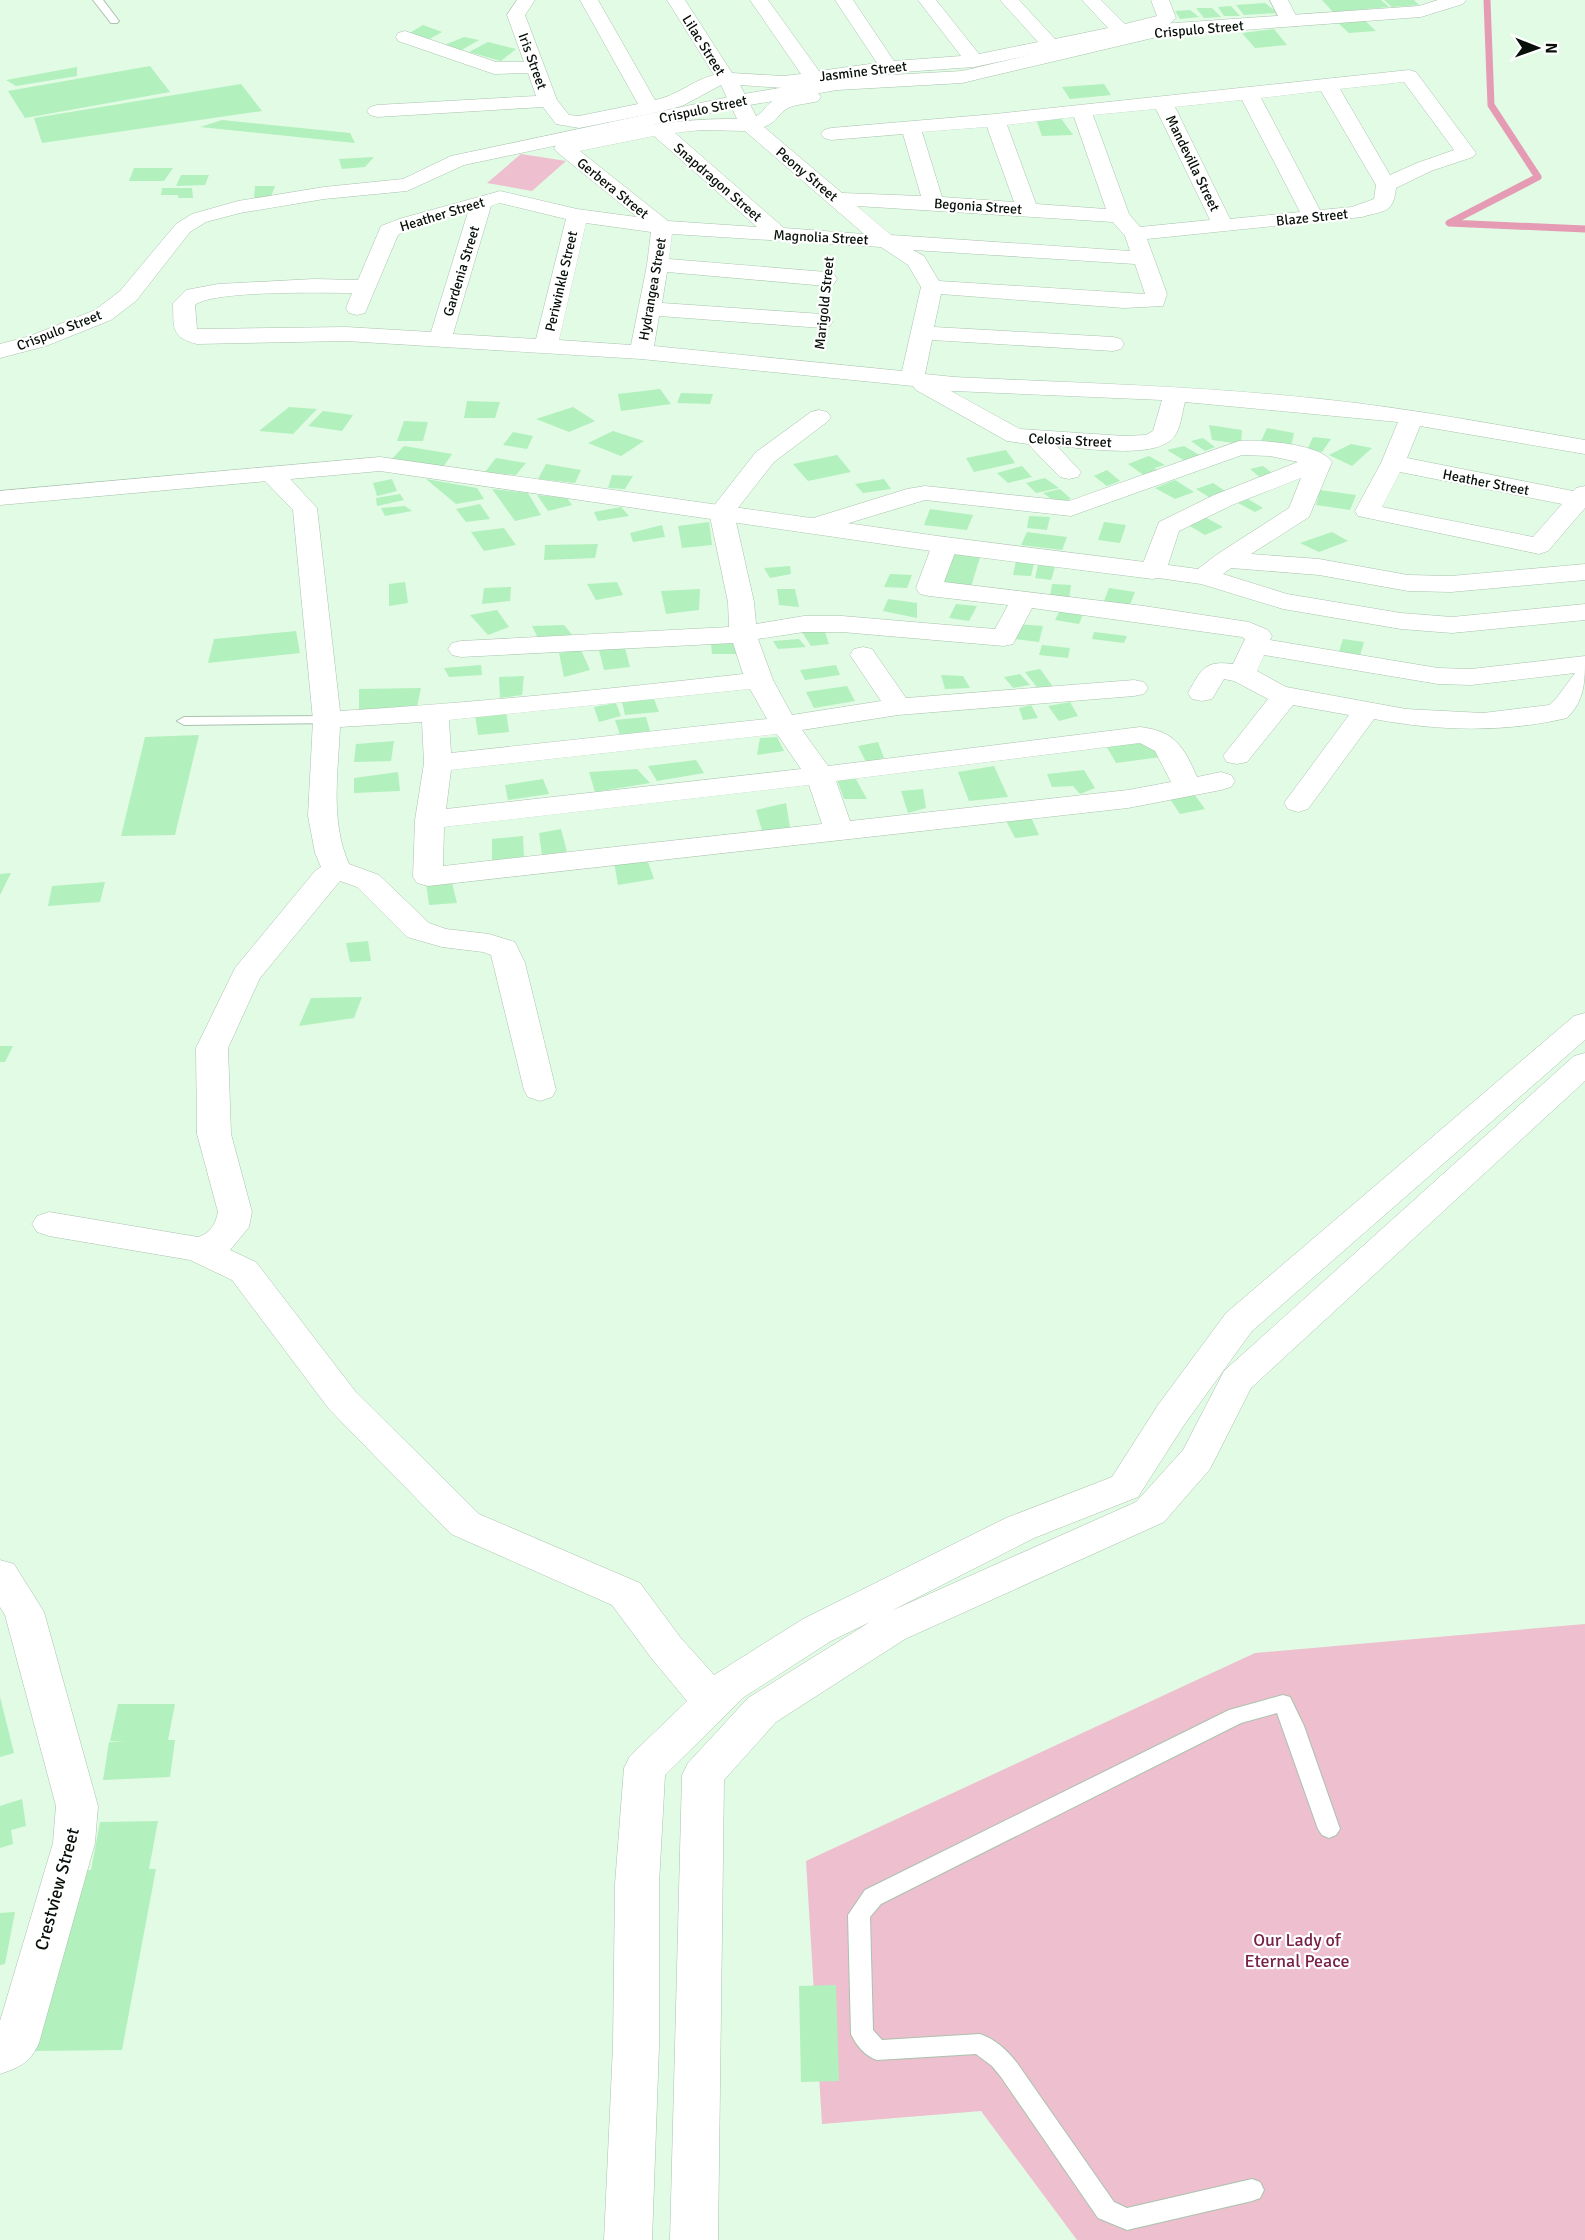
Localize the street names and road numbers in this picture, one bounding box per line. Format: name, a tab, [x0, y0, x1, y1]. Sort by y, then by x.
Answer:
street label: Lilac Street	[678, 12, 729, 79]
street label: Crispulo Street	[1154, 17, 1245, 42]
street label: Iris Street	[514, 31, 551, 92]
street label: Jasmine Street	[818, 58, 908, 85]
street label: Crispulo Street	[657, 92, 749, 127]
street label: Mandevilla Street	[1162, 112, 1223, 214]
street label: Snapdragon Street	[670, 139, 765, 225]
street label: Peony Street	[772, 144, 841, 205]
street label: Gerbera Street	[573, 154, 652, 223]
street label: Heather Street	[398, 194, 487, 235]
street label: Begonia Street	[933, 195, 1023, 218]
street label: Blaze Street	[1275, 205, 1349, 230]
street label: Gardenia Street	[440, 224, 483, 318]
street label: Magnolia Street	[773, 227, 869, 248]
street label: Periwinkle Street	[542, 229, 581, 333]
street label: Hydrangea Street	[635, 236, 670, 342]
street label: Marigold Street	[811, 256, 838, 350]
street label: Crispulo Street	[14, 306, 104, 354]
street label: Celosia Street	[1028, 430, 1112, 451]
street label: Heather Street	[1441, 466, 1531, 499]
street label: Crestview Street	[30, 1825, 84, 1953]

